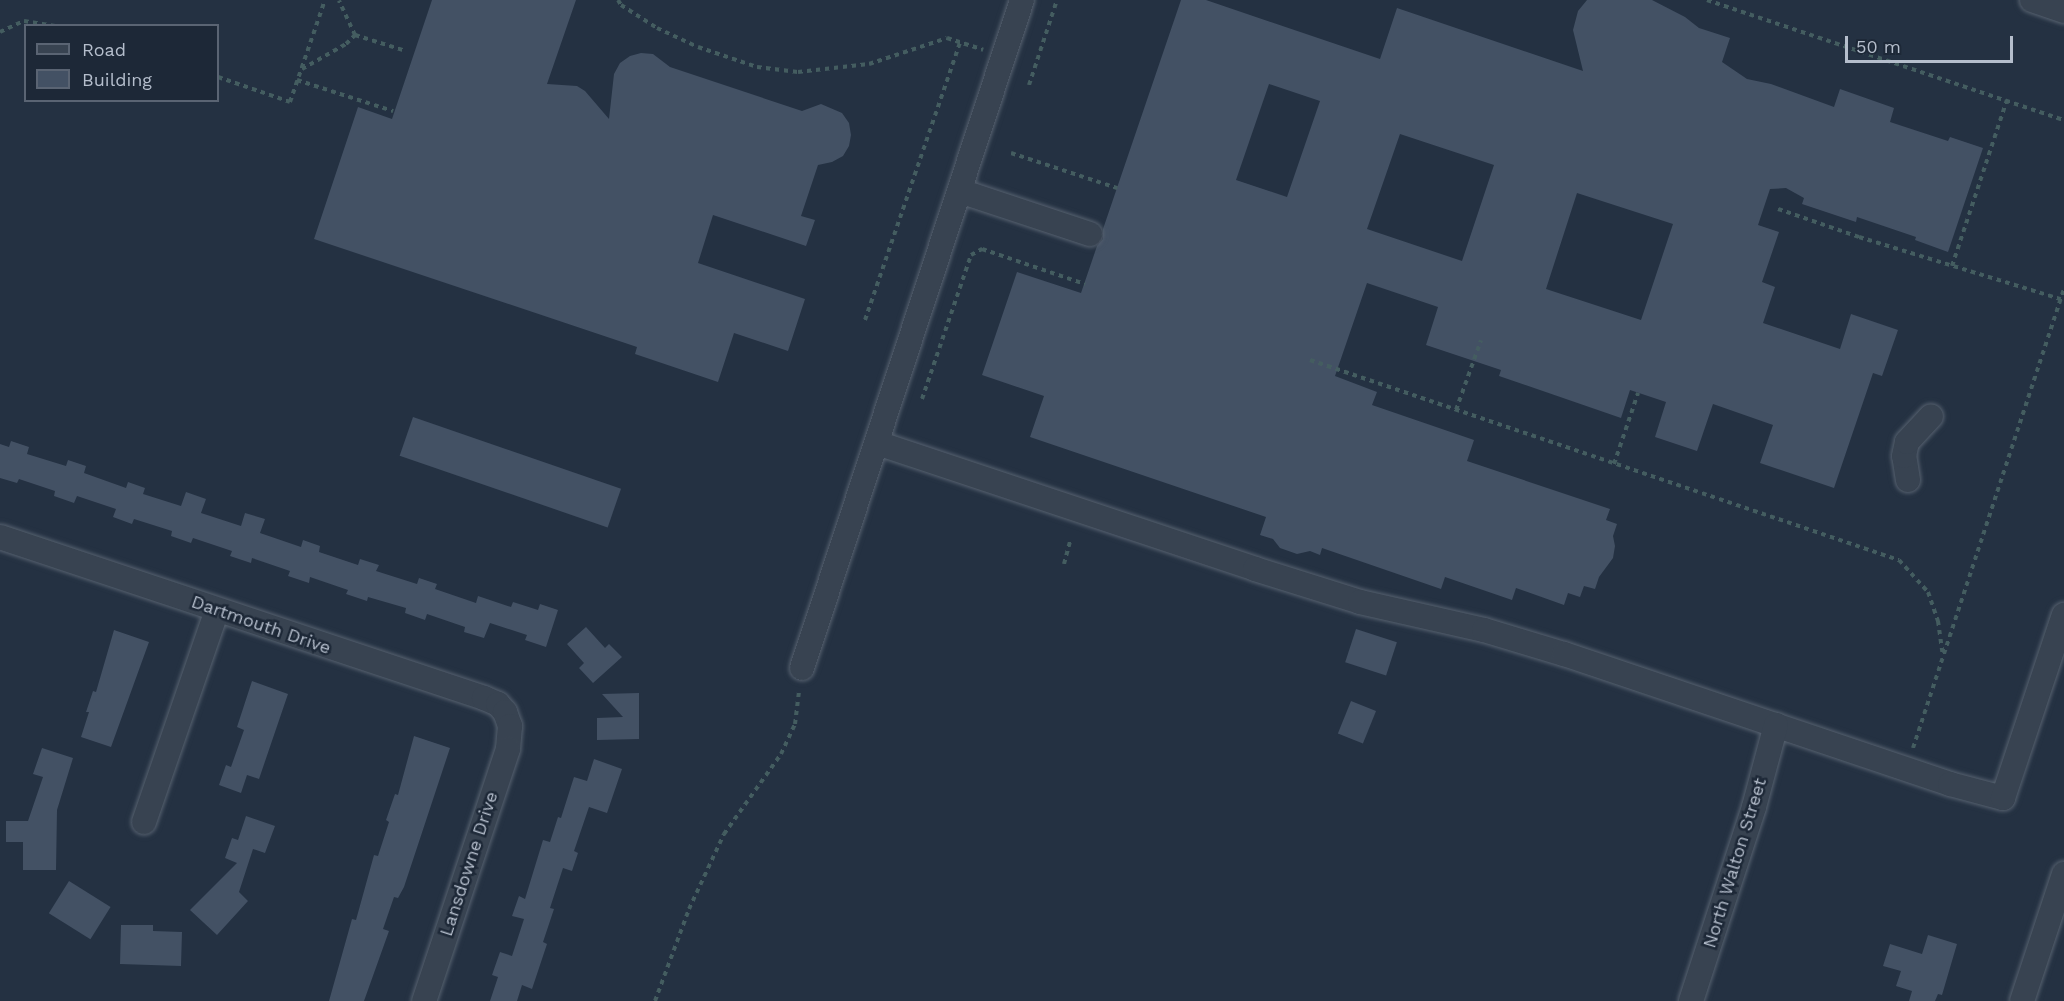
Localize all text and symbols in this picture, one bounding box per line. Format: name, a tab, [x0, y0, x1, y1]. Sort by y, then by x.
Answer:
legend	[24, 24, 219, 102]
scale bar	[1848, 24, 2016, 62]
text: 50 m	[1856, 36, 1901, 57]
text: Road	[82, 39, 126, 60]
text: Building	[82, 69, 152, 90]
street label: Dartmouth Drive	[188, 591, 334, 659]
street label: North Walton Street	[1699, 775, 1771, 951]
street label: Lansdowne Drive	[435, 789, 503, 939]

